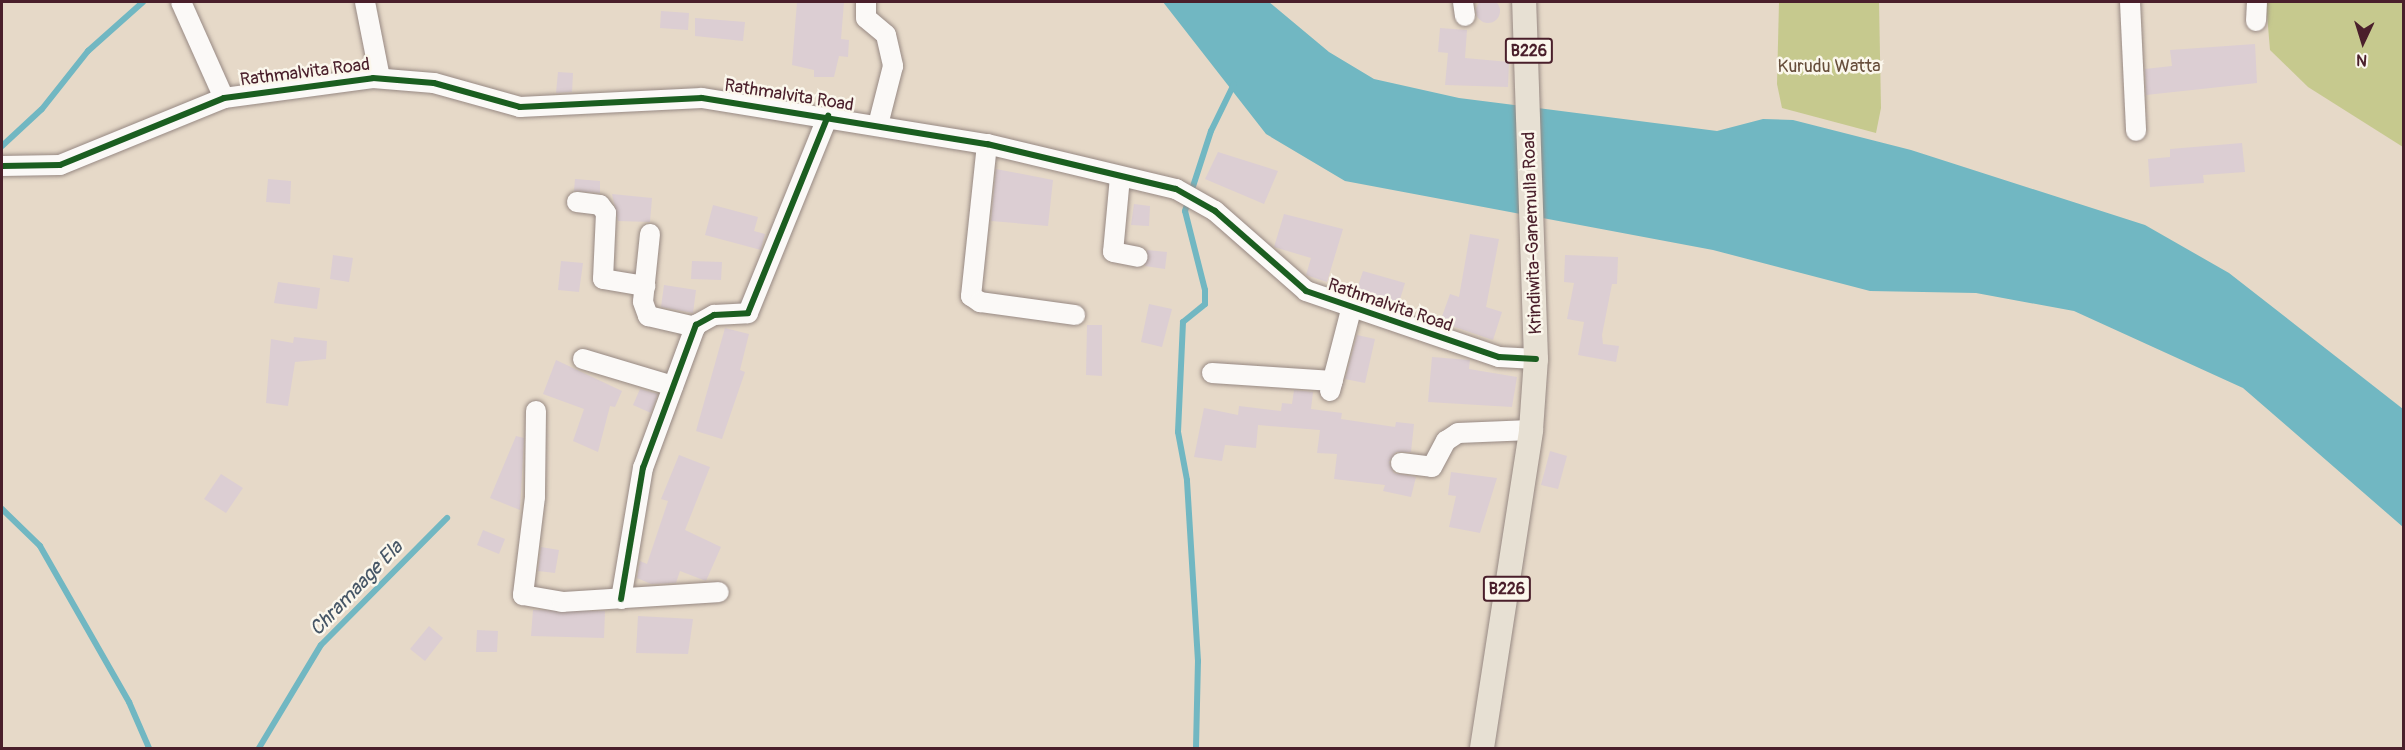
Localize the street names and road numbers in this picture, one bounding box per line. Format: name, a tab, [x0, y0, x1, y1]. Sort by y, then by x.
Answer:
road number: B226	[1504, 38, 1555, 64]
street label: Rathmalvita Road	[239, 54, 371, 92]
street label: Rathmalvita Road	[723, 75, 855, 117]
street label: Krindiwita-Ganemulla Road	[1519, 131, 1547, 335]
street label: Rathmalvita Road	[1325, 275, 1455, 337]
road number: B226	[1482, 576, 1532, 602]

